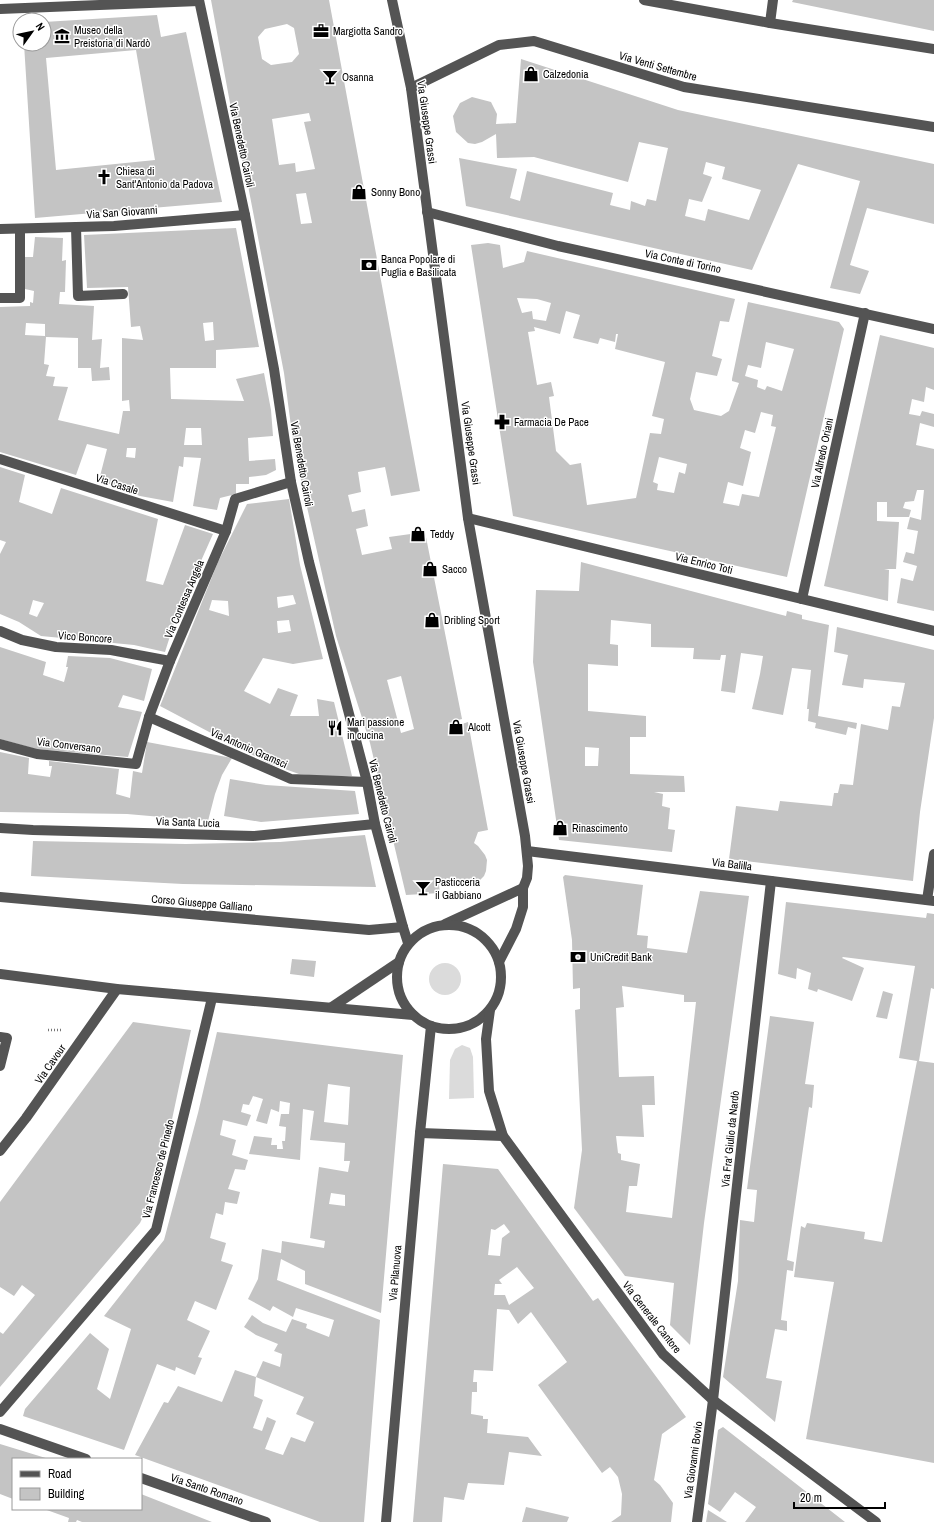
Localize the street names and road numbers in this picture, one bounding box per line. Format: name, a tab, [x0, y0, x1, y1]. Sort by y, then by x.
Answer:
street label: Via Venti Settembre	[617, 48, 699, 84]
street label: Via Giuseppe Grassi	[414, 79, 440, 165]
street label: Via Benedetto Cairoli	[226, 101, 258, 189]
street label: Via San Giovanni	[86, 203, 158, 221]
street label: Via Conte di Torino	[644, 246, 722, 276]
street label: Via Giuseppe Grassi	[458, 400, 484, 486]
street label: Via Alfredo Oriani	[808, 417, 836, 489]
street label: Via Benedetto Cairoli	[288, 420, 316, 508]
street label: Via Casale	[94, 471, 140, 497]
street label: Via Enrico Toti	[674, 549, 734, 577]
street label: Via Contessa Angela	[161, 558, 207, 640]
street label: Vico Boncore	[58, 628, 112, 646]
street label: Via Giuseppe Grassi	[510, 719, 538, 805]
street label: Via Antonio Gramsci	[208, 725, 290, 771]
street label: Via Conversano	[36, 734, 102, 756]
street label: Via Benedetto Cairoli	[366, 758, 400, 844]
street label: Via Santa Lucia	[156, 814, 220, 830]
street label: Via Balilla	[711, 855, 753, 873]
street label: Corso Giuseppe Galliano	[151, 892, 253, 914]
street label: Via Cavour	[31, 1042, 69, 1086]
street label: Via Fra' Giulio da Nardò	[718, 1090, 742, 1188]
street label: Via Francesco de Pinedo	[139, 1118, 177, 1220]
street label: Via Pilanuova	[386, 1244, 404, 1302]
street label: Via Generale Cantore	[620, 1278, 684, 1356]
street label: Via Giovanni Bovio	[681, 1420, 705, 1500]
street label: Via Santo Romano	[169, 1470, 245, 1508]

